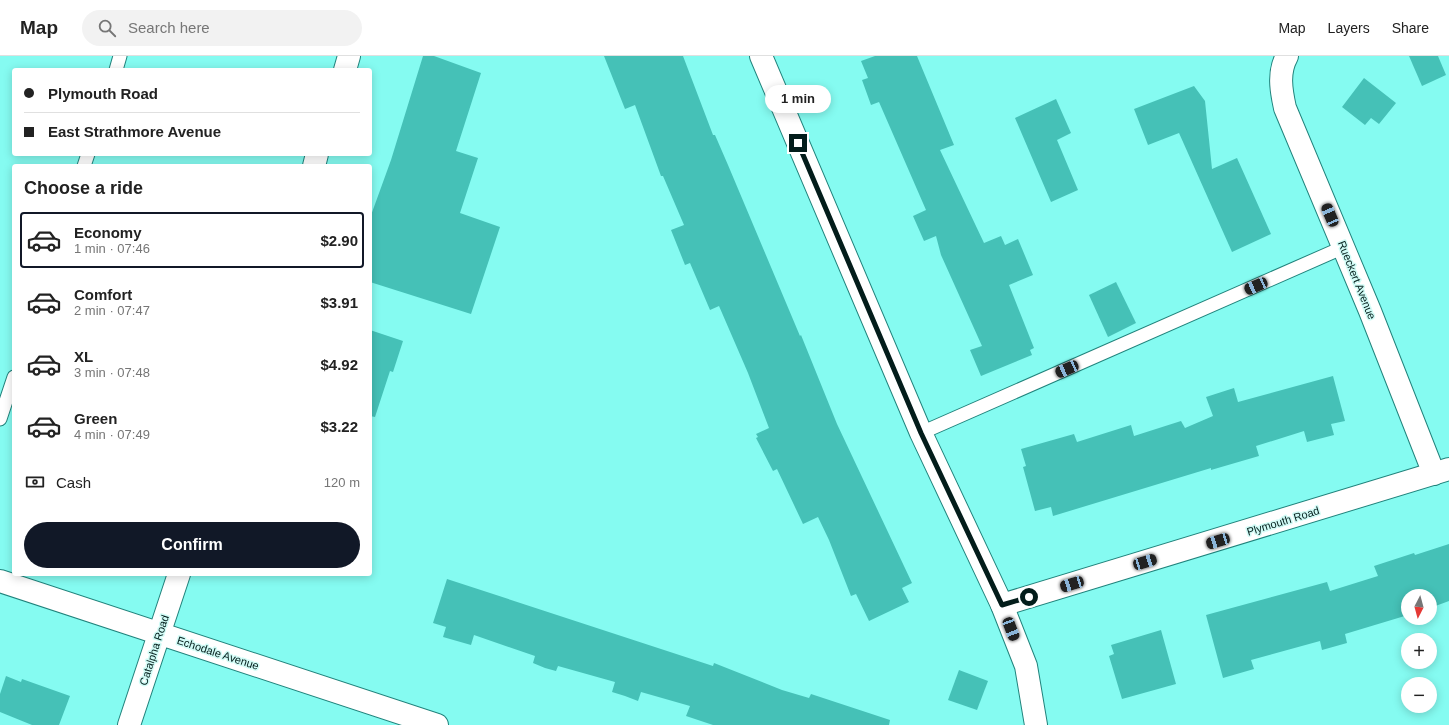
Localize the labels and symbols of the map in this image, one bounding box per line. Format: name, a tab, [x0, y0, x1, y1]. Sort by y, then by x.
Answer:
callout: 1 min	[765, 85, 831, 113]
route end	[789, 134, 807, 152]
car	[1320, 202, 1340, 228]
street label: Rueckert Avenue	[1336, 239, 1378, 321]
car	[1243, 276, 1269, 296]
car	[1054, 359, 1080, 379]
street label: Plymouth Road	[1245, 504, 1321, 538]
car	[1205, 532, 1231, 550]
car	[1132, 553, 1158, 571]
car	[1059, 575, 1085, 593]
route start	[1020, 588, 1038, 606]
north arrow	[1401, 589, 1437, 625]
street label: Catalpha Road	[137, 613, 171, 687]
car	[1001, 616, 1021, 642]
street label: Echodale Avenue	[176, 634, 260, 672]

